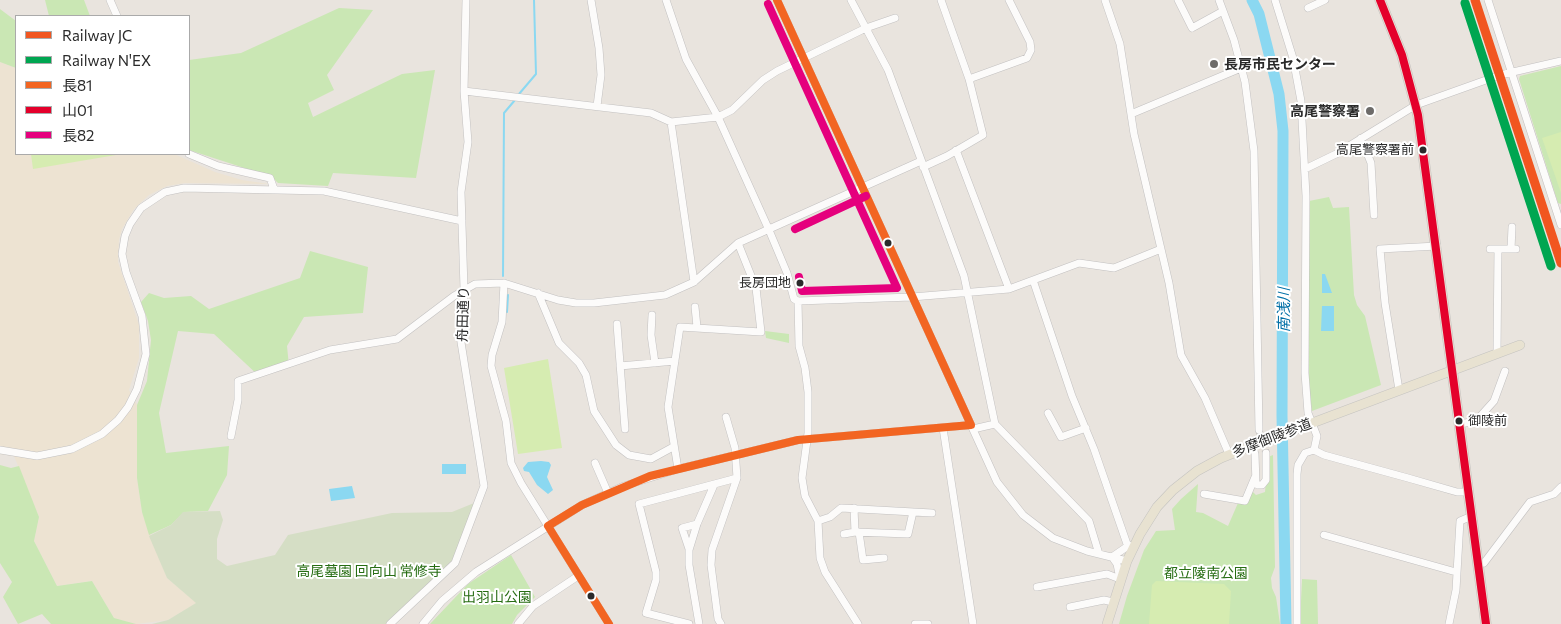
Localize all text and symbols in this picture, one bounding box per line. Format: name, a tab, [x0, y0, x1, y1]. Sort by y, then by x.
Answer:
legend	[15, 15, 190, 155]
text: Railway JC	[62, 26, 132, 44]
text: Railway N'EX	[62, 51, 151, 69]
place label: 長房市民センター	[1224, 56, 1336, 72]
marker: 長房市民センター	[1208, 58, 1220, 70]
text: 長81	[62, 76, 93, 94]
text: 山01	[62, 101, 93, 119]
place label: 高尾警察署	[1290, 103, 1360, 119]
marker: 高尾警察署	[1364, 105, 1376, 117]
text: 長82	[62, 126, 94, 144]
place label: 高尾警察署前	[1336, 142, 1414, 158]
marker: 高尾警察署前	[1418, 145, 1428, 155]
unlabelled marker	[883, 238, 893, 248]
place label: 長房団地	[739, 275, 791, 291]
marker: 長房団地	[795, 278, 805, 288]
street label: 舟田通り	[454, 286, 472, 342]
water label: 南浅川	[1275, 288, 1293, 332]
place label: 御陵前	[1468, 413, 1507, 429]
street label: 多摩御陵参道	[1230, 415, 1314, 461]
marker: 御陵前	[1454, 416, 1464, 426]
park label: 高尾墓園 回向山 常修寺	[296, 563, 442, 579]
park label: 都立陵南公園	[1164, 565, 1248, 581]
park label: 出羽山公園	[462, 589, 532, 605]
unlabelled marker	[586, 591, 596, 601]

